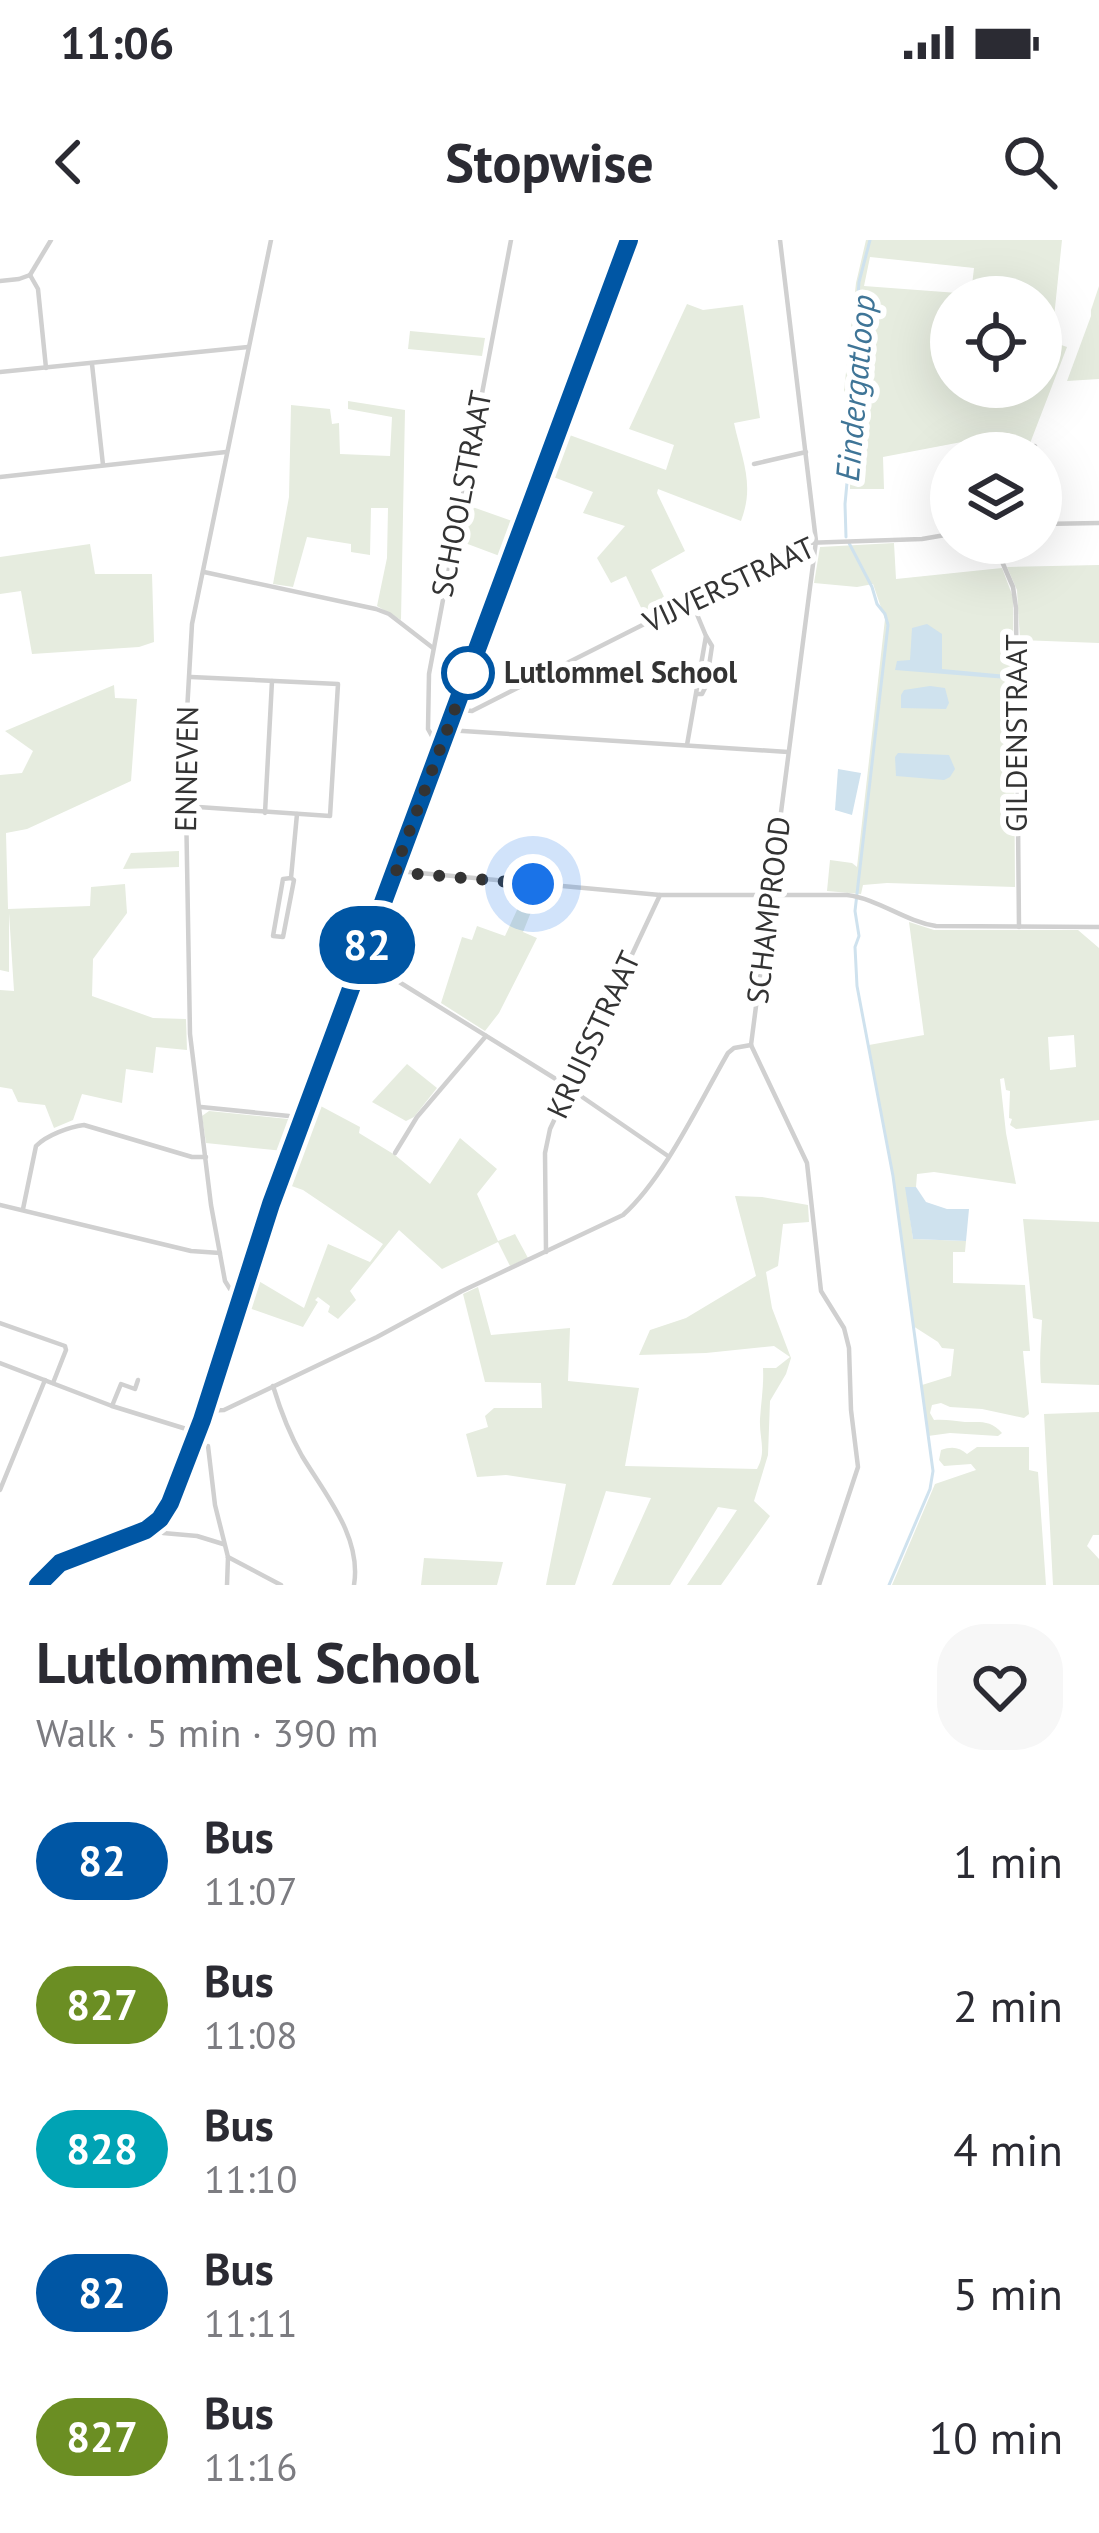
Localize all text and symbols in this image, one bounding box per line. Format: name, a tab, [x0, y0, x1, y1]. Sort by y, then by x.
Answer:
text: 11:06	[60, 13, 174, 71]
text: Stopwise	[445, 127, 654, 197]
icon: back	[36, 129, 102, 195]
icon: search	[997, 129, 1063, 195]
map controls	[930, 276, 1062, 564]
button: locate	[930, 276, 1062, 408]
water label: Eindergatloop	[825, 293, 884, 483]
street label: SCHOOLSTRAAT	[421, 387, 500, 600]
button: layers	[930, 432, 1062, 564]
street label: VIJVERSTRAAT	[635, 527, 821, 641]
street label: GILDENSTRAAT	[996, 634, 1035, 832]
marker: Lutlommel School	[443, 648, 493, 698]
place label: Lutlommel School	[504, 652, 737, 691]
street label: ENNEVEN	[165, 706, 206, 832]
street label: SCHAMPROOD	[737, 814, 798, 1006]
your location	[503, 854, 563, 914]
line badge: 82	[313, 906, 421, 984]
text: 82	[343, 917, 391, 972]
street label: KRUISSTRAAT	[537, 944, 648, 1124]
button: heart	[937, 1624, 1063, 1750]
text: Lutlommel School	[36, 1625, 479, 1699]
text: Walk · 5 min · 390 m	[36, 1707, 378, 1758]
text: Bus	[204, 1807, 274, 1865]
text: 1 min	[953, 1832, 1063, 1890]
text: 82	[78, 1833, 126, 1888]
text: 11:07	[204, 1865, 298, 1916]
text: Bus	[204, 1951, 274, 2009]
text: 2 min	[953, 1976, 1063, 2034]
text: 827	[66, 1977, 138, 2032]
text: 11:08	[204, 2009, 298, 2060]
text: Bus	[204, 2095, 274, 2153]
text: 4 min	[953, 2120, 1063, 2178]
text: 828	[66, 2121, 138, 2176]
text: 11:10	[204, 2153, 298, 2204]
text: Bus	[204, 2239, 274, 2297]
text: 5 min	[953, 2264, 1063, 2322]
text: 82	[78, 2265, 126, 2320]
text: 11:11	[204, 2297, 298, 2348]
text: Bus	[204, 2383, 274, 2441]
text: 10 min	[929, 2408, 1063, 2466]
text: 827	[66, 2409, 138, 2464]
text: 11:16	[204, 2441, 298, 2492]

